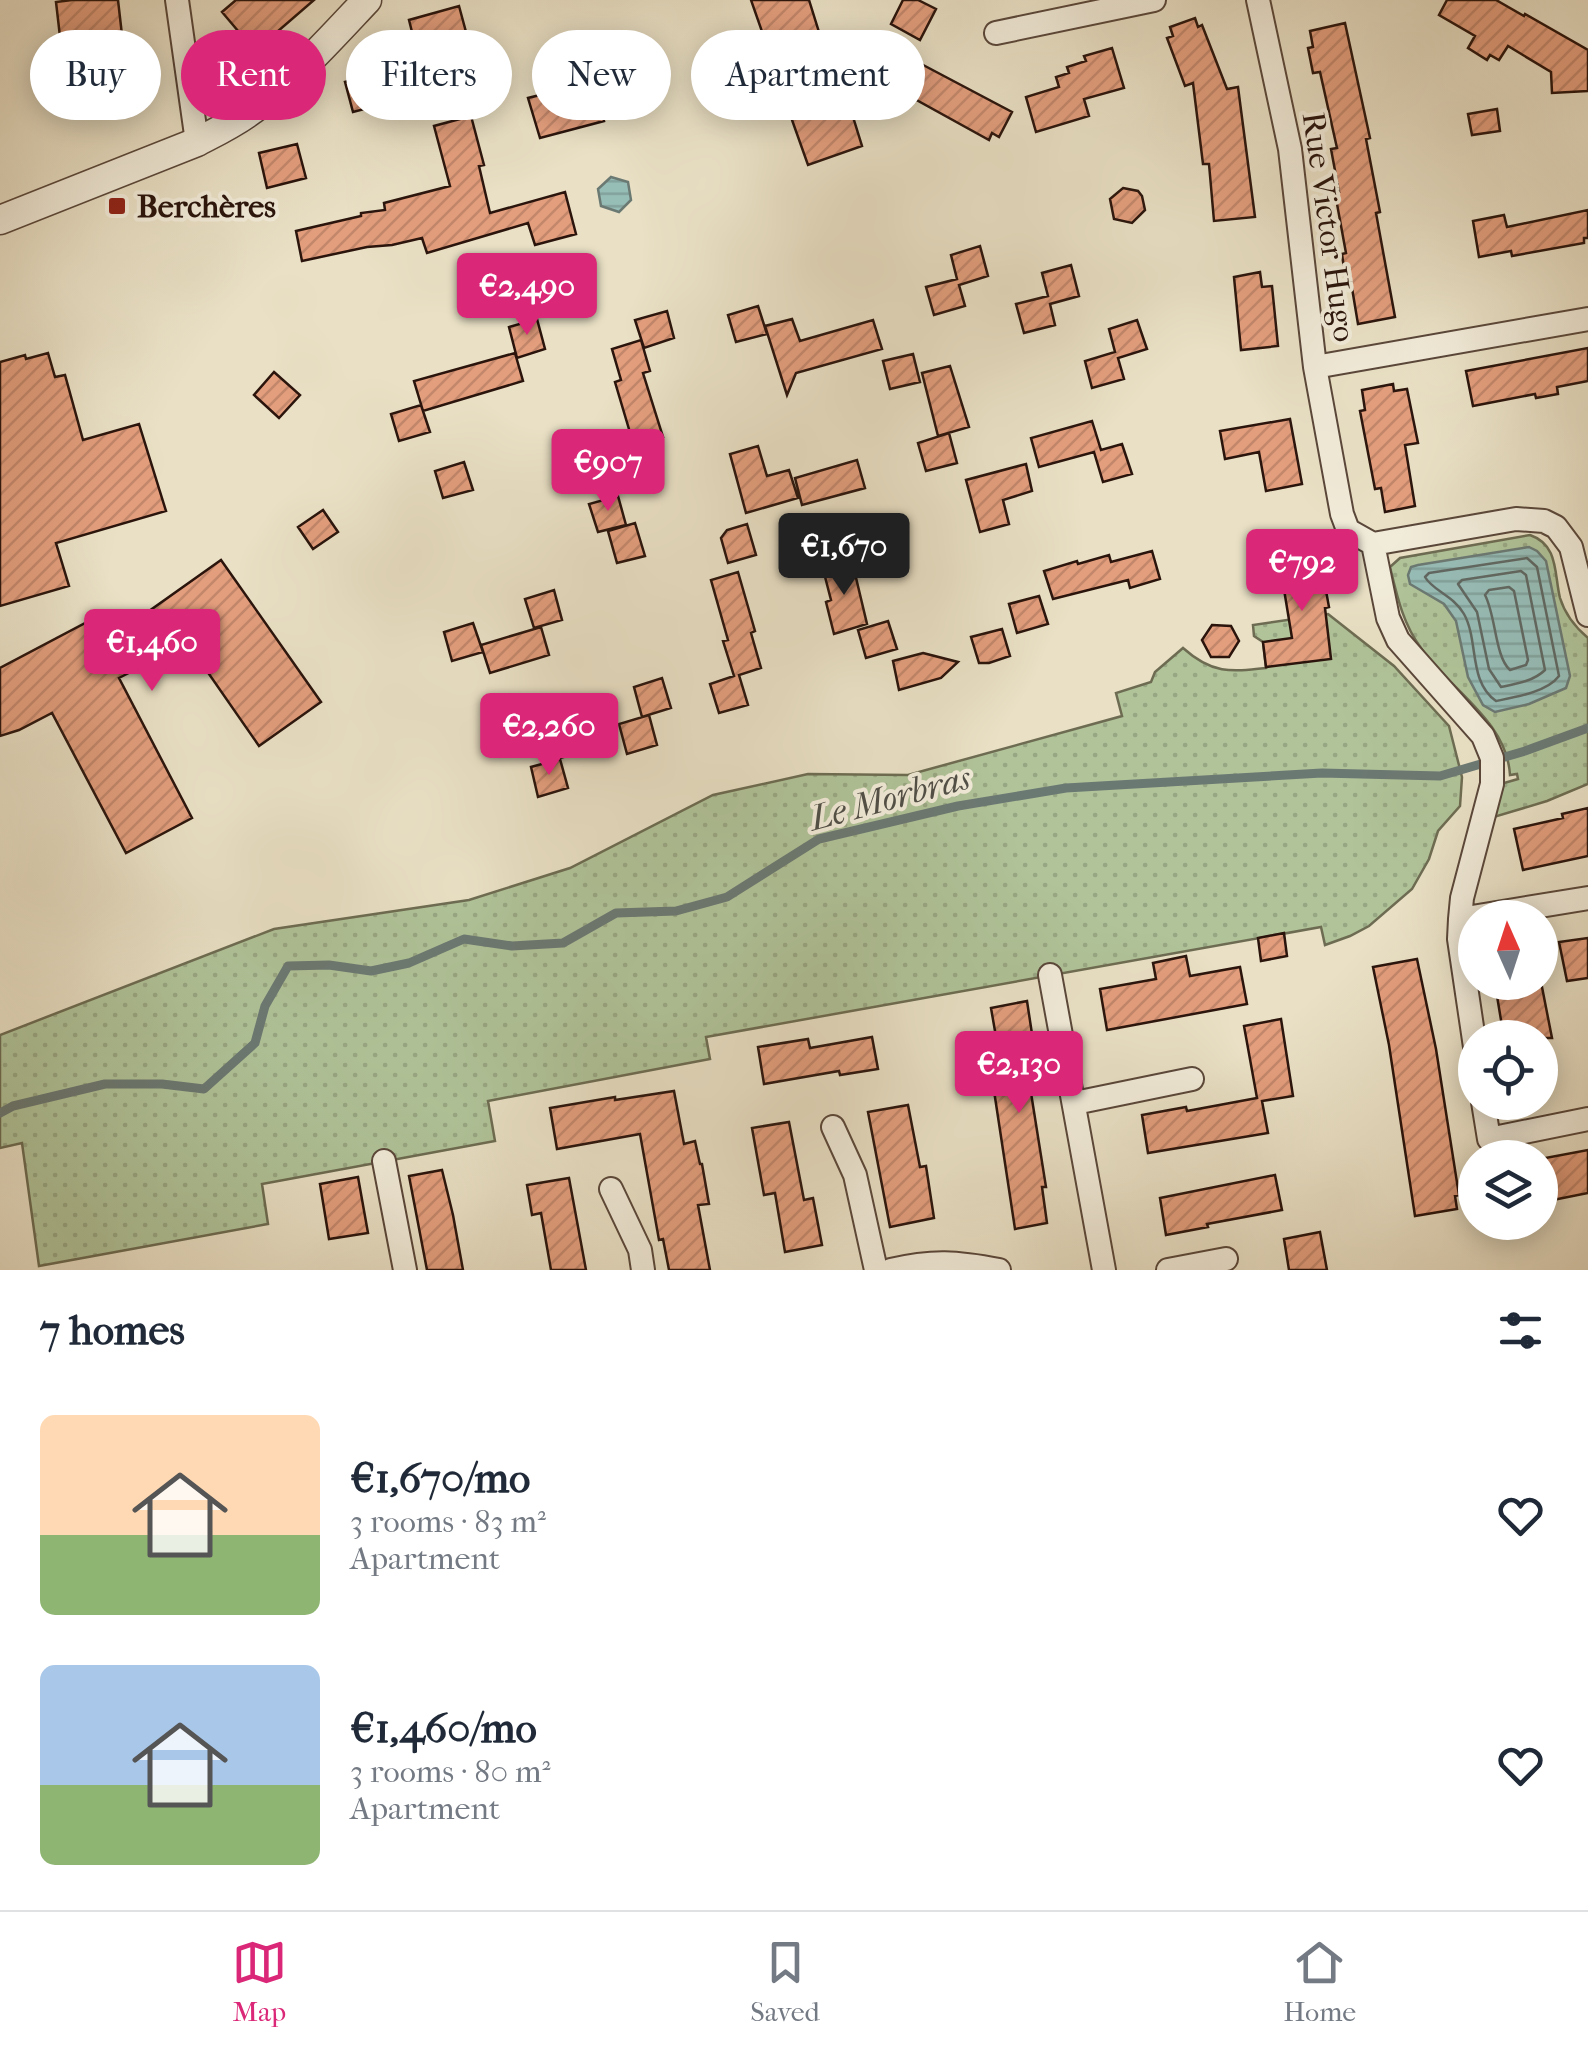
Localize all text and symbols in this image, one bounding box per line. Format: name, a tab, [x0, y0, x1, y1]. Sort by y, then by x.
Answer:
chip: Buy	[30, 30, 161, 120]
chip: Rent	[181, 30, 326, 120]
chip: Filters	[346, 30, 512, 120]
chip: New	[532, 30, 671, 120]
chip: Apartment	[691, 30, 925, 120]
street label: Rue Victor Hugo	[1295, 110, 1363, 344]
place label: Berchères	[137, 188, 276, 225]
marker: Berchères	[106, 195, 128, 217]
pin: €2,490	[446, 253, 608, 338]
text: €2,490	[479, 267, 575, 304]
pin: €907	[549, 429, 667, 514]
text: €907	[574, 443, 642, 480]
pin: €1,670	[763, 513, 925, 598]
text: €1,670	[801, 527, 887, 564]
pin: €792	[1243, 529, 1361, 614]
text: €792	[1268, 543, 1336, 580]
pin: €1,460	[71, 609, 233, 694]
text: €1,460	[106, 623, 198, 660]
pin: €2,260	[468, 693, 630, 778]
text: €2,260	[502, 707, 596, 744]
water label: Le Morbras	[802, 757, 976, 840]
north arrow	[1458, 900, 1558, 1000]
map controls	[1458, 900, 1558, 1240]
button: locate	[1458, 1020, 1558, 1120]
pin: €2,130	[938, 1031, 1100, 1116]
text: €2,130	[977, 1045, 1061, 1082]
button: layers	[1458, 1140, 1558, 1240]
icon: filters	[1493, 1303, 1548, 1358]
text: 7 homes	[40, 1306, 185, 1355]
text: €1,670/mo	[350, 1454, 530, 1503]
icon: home	[120, 1455, 240, 1575]
icon: heart	[1493, 1488, 1548, 1543]
text: 3 rooms · 83 m²	[350, 1503, 546, 1540]
text: Apartment	[350, 1540, 500, 1577]
text: €1,460/mo	[350, 1704, 537, 1753]
icon: home	[120, 1705, 240, 1825]
icon: heart	[1493, 1738, 1548, 1793]
text: 3 rooms · 80 m²	[350, 1753, 551, 1790]
text: Apartment	[350, 1790, 500, 1827]
tab: Map	[232, 1935, 287, 2028]
tab: Saved	[750, 1935, 820, 2028]
tab: Home	[1283, 1935, 1356, 2028]

